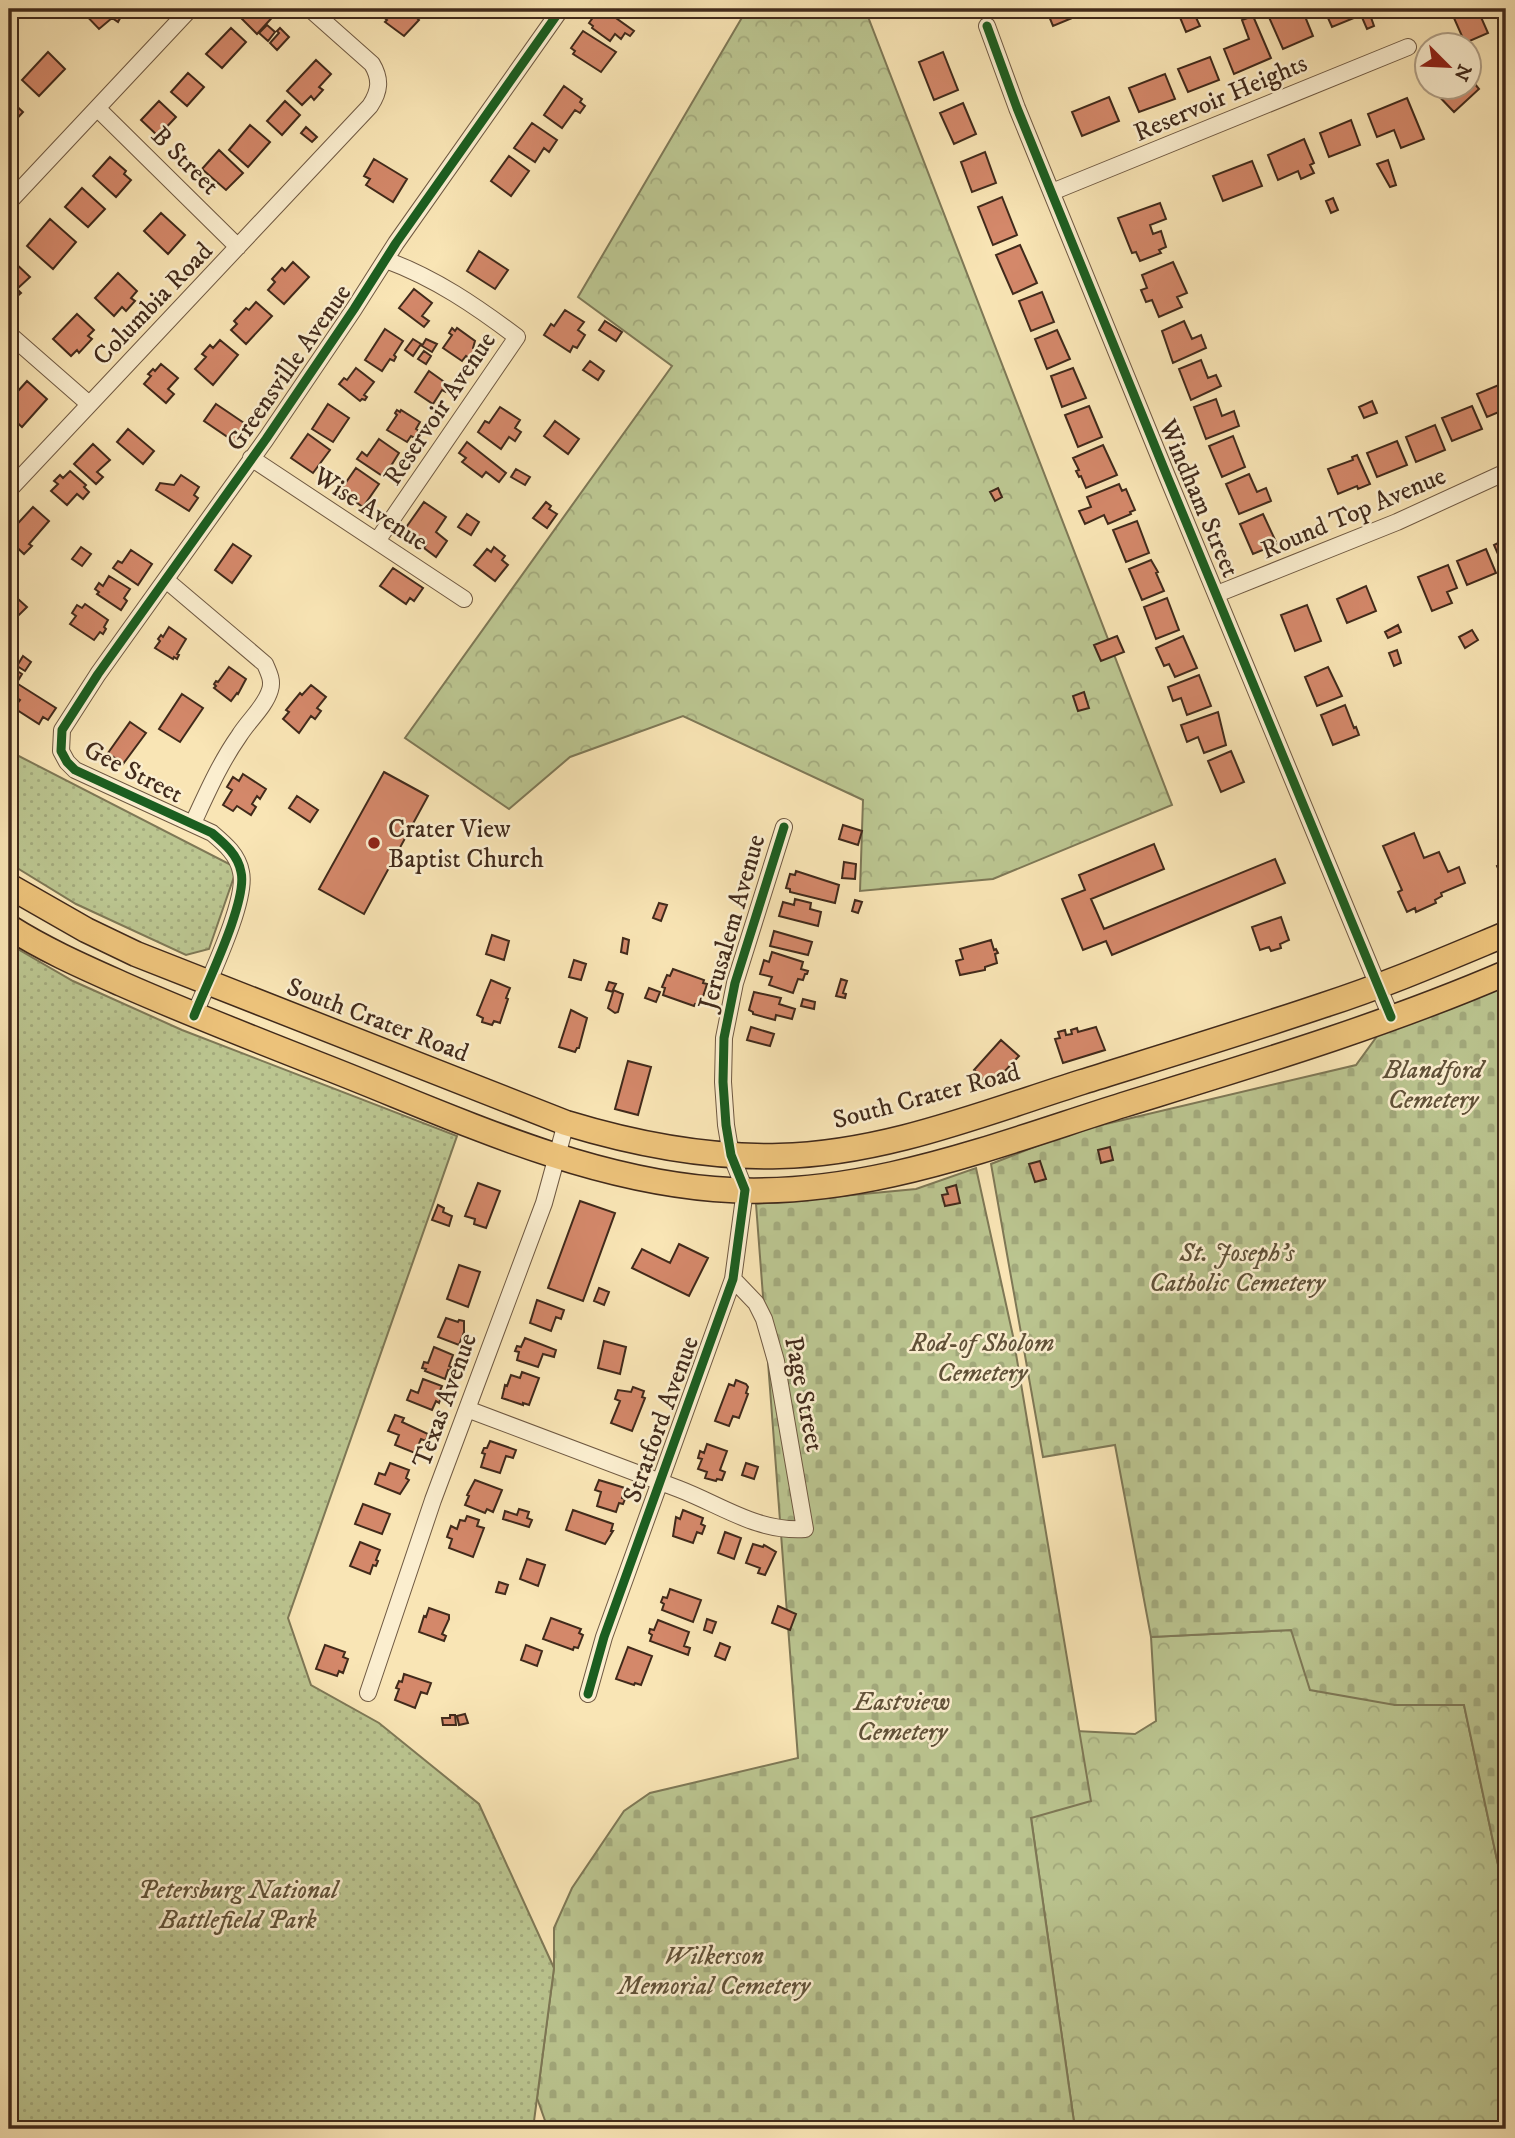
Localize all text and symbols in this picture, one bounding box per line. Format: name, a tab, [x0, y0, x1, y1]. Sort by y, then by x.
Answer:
north arrow	[1414, 32, 1484, 102]
street label: Reservoir Heights	[1129, 47, 1312, 150]
text: N	[1448, 60, 1476, 84]
street label: B Street	[144, 120, 226, 202]
street label: Columbia Road	[86, 235, 220, 373]
street label: Greensville Avenue	[219, 278, 359, 458]
street label: Reservoir Avenue	[377, 326, 504, 492]
street label: Windham Street	[1150, 414, 1247, 582]
street label: Wise Avenue	[306, 459, 434, 559]
street label: Round Top Avenue	[1256, 460, 1451, 567]
street label: Gee Street	[78, 733, 188, 811]
place label: Crater View Baptist Church	[388, 813, 544, 876]
street label: Jerusalem Avenue	[691, 831, 773, 1016]
marker: Crater View Baptist Church	[366, 835, 382, 851]
street label: South Crater Road	[282, 971, 473, 1070]
park label: Blandford Cemetery	[1382, 1054, 1487, 1117]
street label: South Crater Road	[829, 1056, 1024, 1137]
park label: St. Joseph's Catholic Cemetery	[1149, 1237, 1327, 1300]
park label: Rod-of Sholom Cemetery	[909, 1327, 1054, 1390]
street label: Texas Avenue	[406, 1329, 485, 1472]
street label: Stratford Avenue	[616, 1332, 707, 1507]
street label: Page Street	[776, 1334, 831, 1455]
park label: Eastview Cemetery	[852, 1686, 950, 1749]
park label: Petersburg National Battlefield Park	[138, 1874, 341, 1937]
park label: Wilkerson Memorial Cemetery	[616, 1940, 812, 2003]

